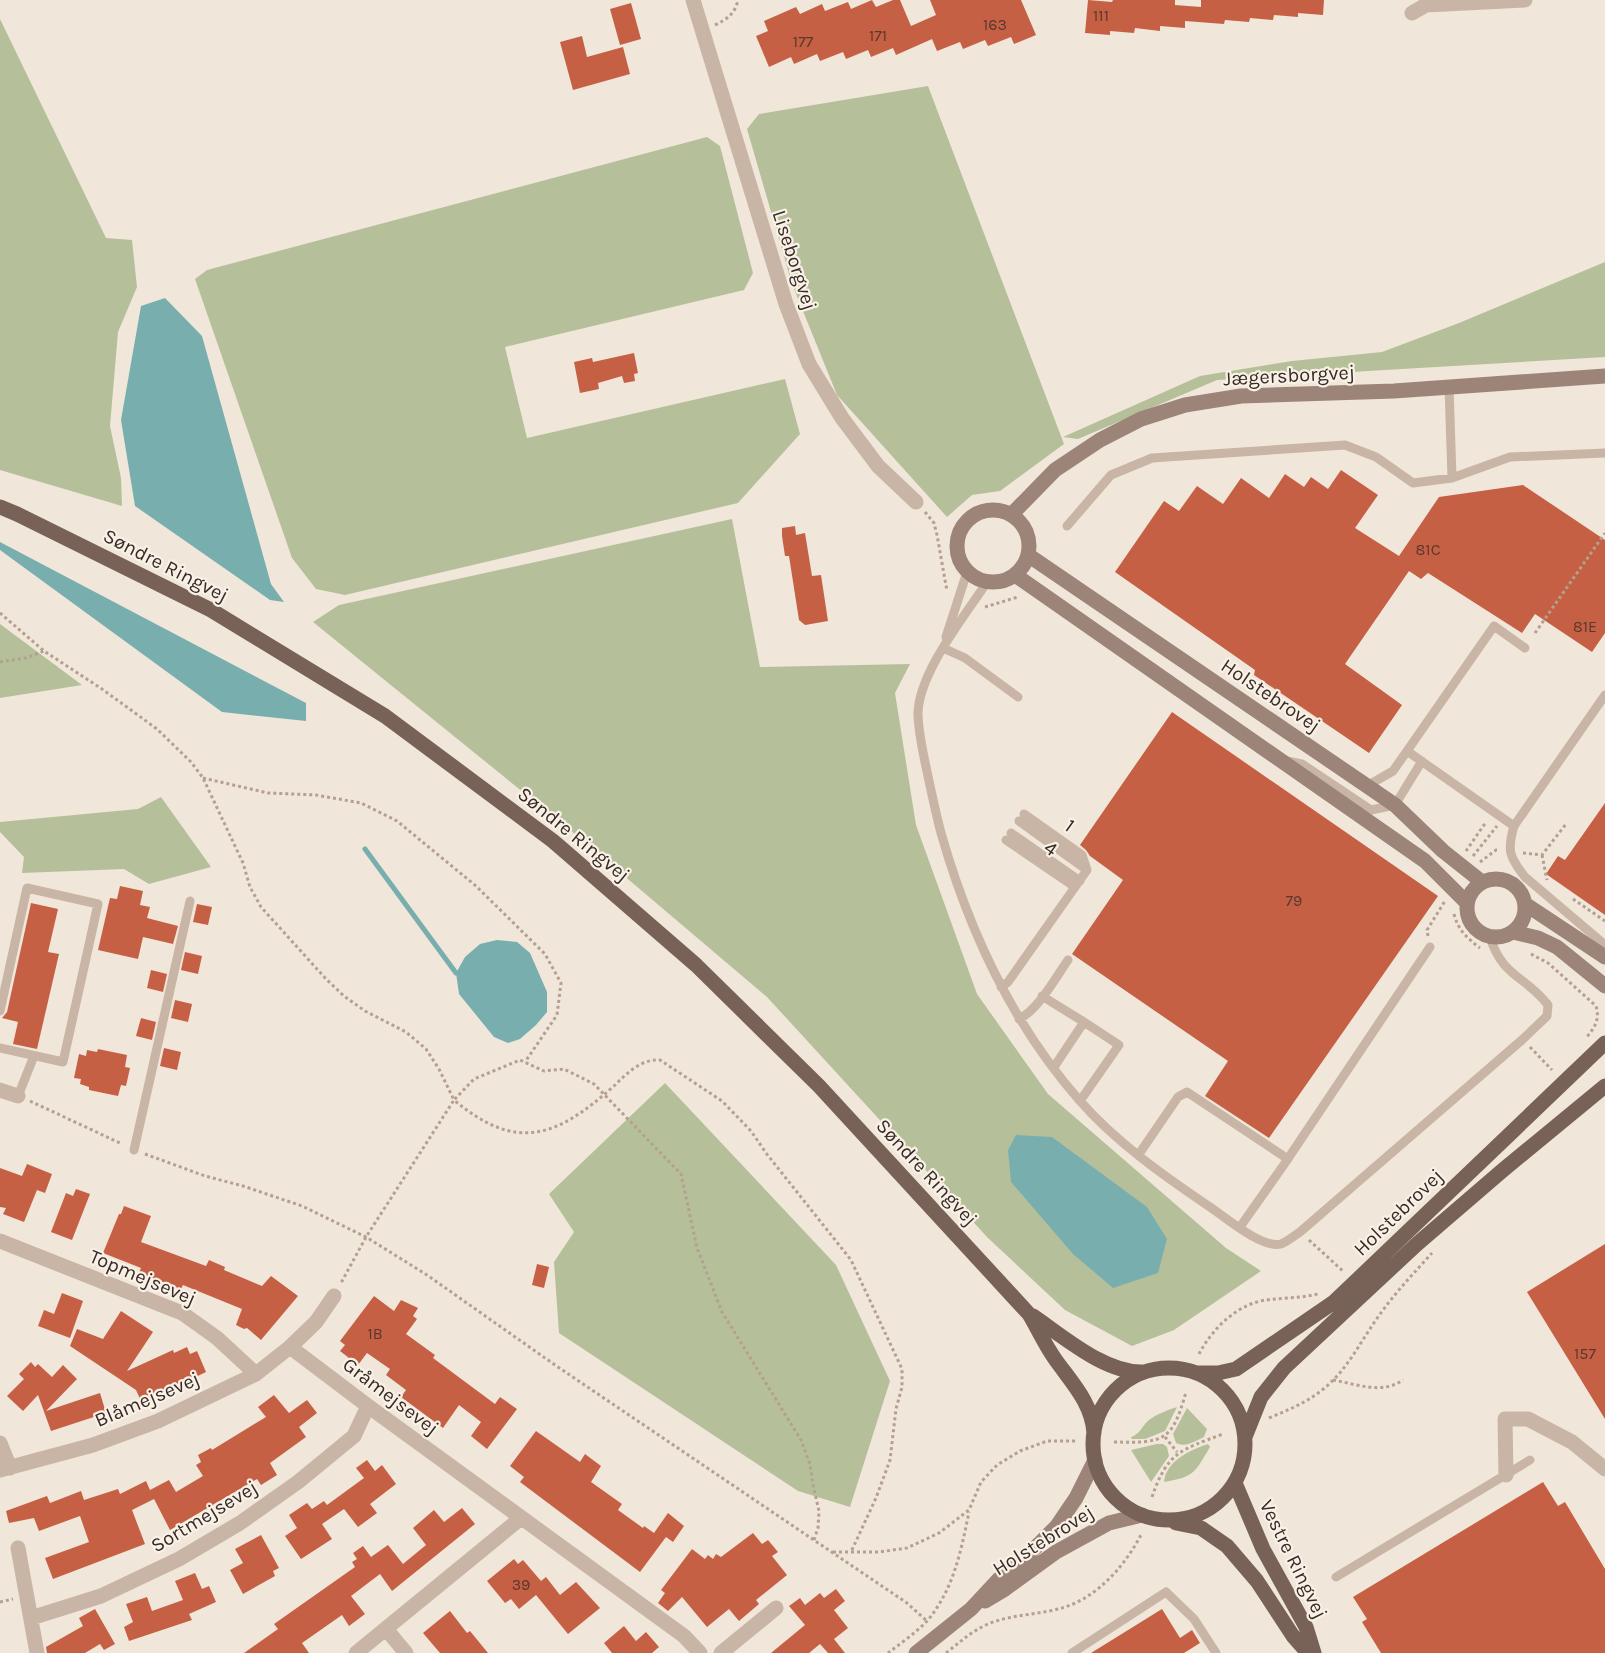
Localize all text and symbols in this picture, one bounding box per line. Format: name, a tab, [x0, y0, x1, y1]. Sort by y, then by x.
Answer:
house number: 111	[1093, 6, 1109, 25]
house number: 163	[983, 15, 1007, 34]
house number: 171	[869, 26, 887, 45]
house number: 177	[793, 32, 814, 51]
street label: Liseborgvej	[768, 207, 821, 313]
street label: Jægersborgvej	[1223, 361, 1355, 390]
street label: Søndre Ringvej	[99, 524, 232, 607]
house number: 81C	[1416, 540, 1441, 559]
house number: 81E	[1573, 617, 1597, 636]
street label: Holstebrovej	[1217, 654, 1325, 737]
street label: Søndre Ringvej	[513, 782, 634, 887]
street label: 1	[1060, 814, 1079, 837]
street label: 4	[1040, 836, 1062, 861]
house number: 79	[1286, 891, 1302, 910]
street label: Søndre Ringvej	[871, 1114, 982, 1230]
street label: Holstebrovej	[1349, 1164, 1448, 1261]
street label: Topmejsevej	[86, 1245, 200, 1310]
house number: 1B	[367, 1324, 383, 1343]
house number: 157	[1574, 1344, 1596, 1363]
street label: Gråmejsevej	[338, 1353, 443, 1440]
street label: Blåmejsevej	[91, 1367, 203, 1432]
street label: Sortmejsevej	[147, 1476, 262, 1557]
street label: Vestre Ringvej	[1255, 1496, 1332, 1622]
street label: Holstebrovej	[988, 1500, 1098, 1581]
house number: 39	[512, 1575, 530, 1594]

